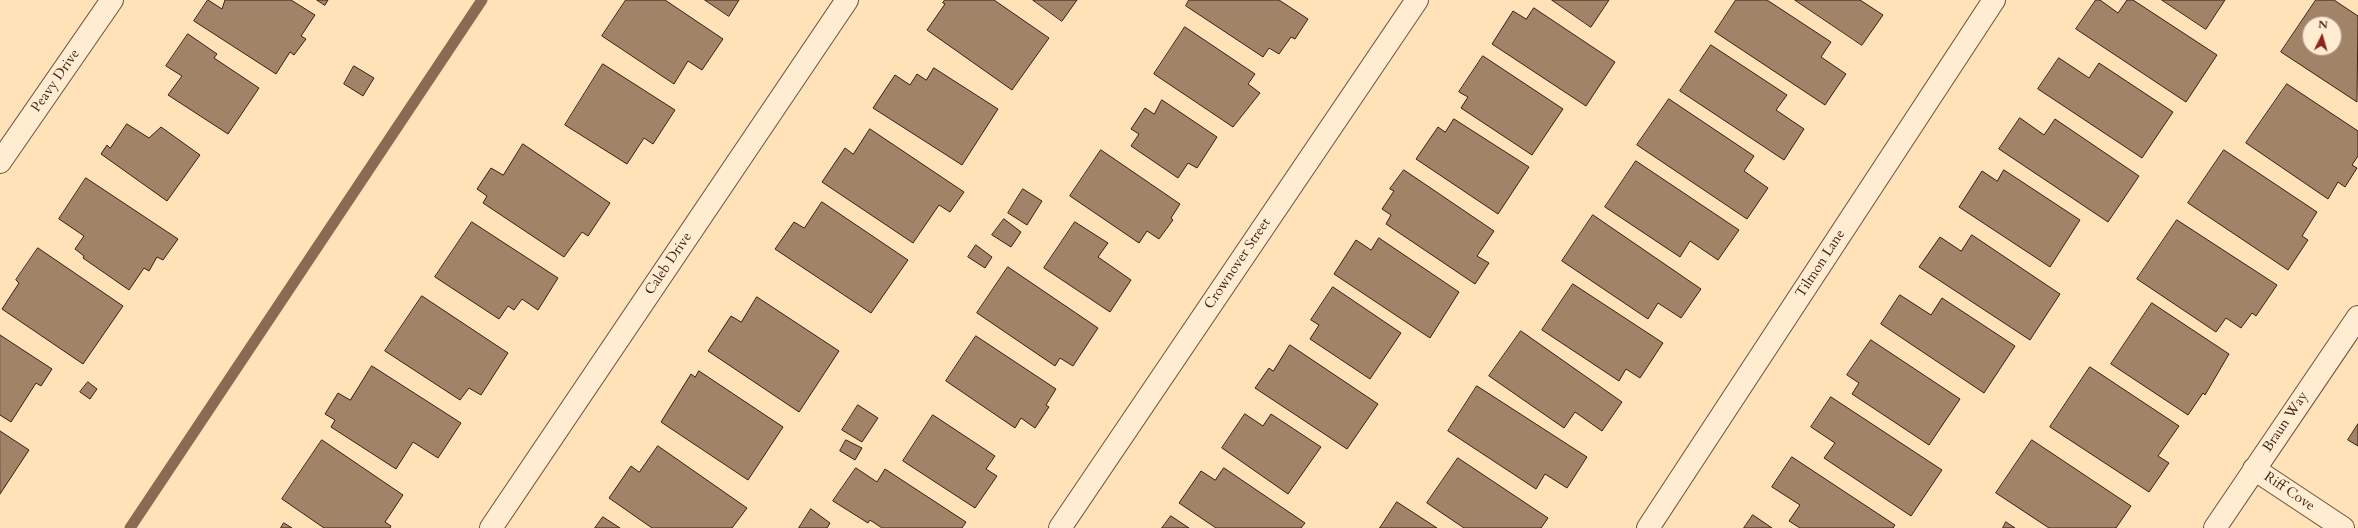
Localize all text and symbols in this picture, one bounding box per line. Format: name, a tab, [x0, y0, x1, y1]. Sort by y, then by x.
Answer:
north arrow	[2302, 16, 2342, 56]
text: N	[2318, 17, 2328, 32]
street label: Peavy Drive	[28, 46, 84, 116]
street label: Crownover Street	[1201, 215, 1275, 313]
street label: Tilmon Lane	[1793, 227, 1849, 301]
street label: Caleb Drive	[642, 230, 696, 298]
street label: Braun Way	[2260, 389, 2312, 455]
street label: Riff Cove	[2260, 469, 2318, 515]

